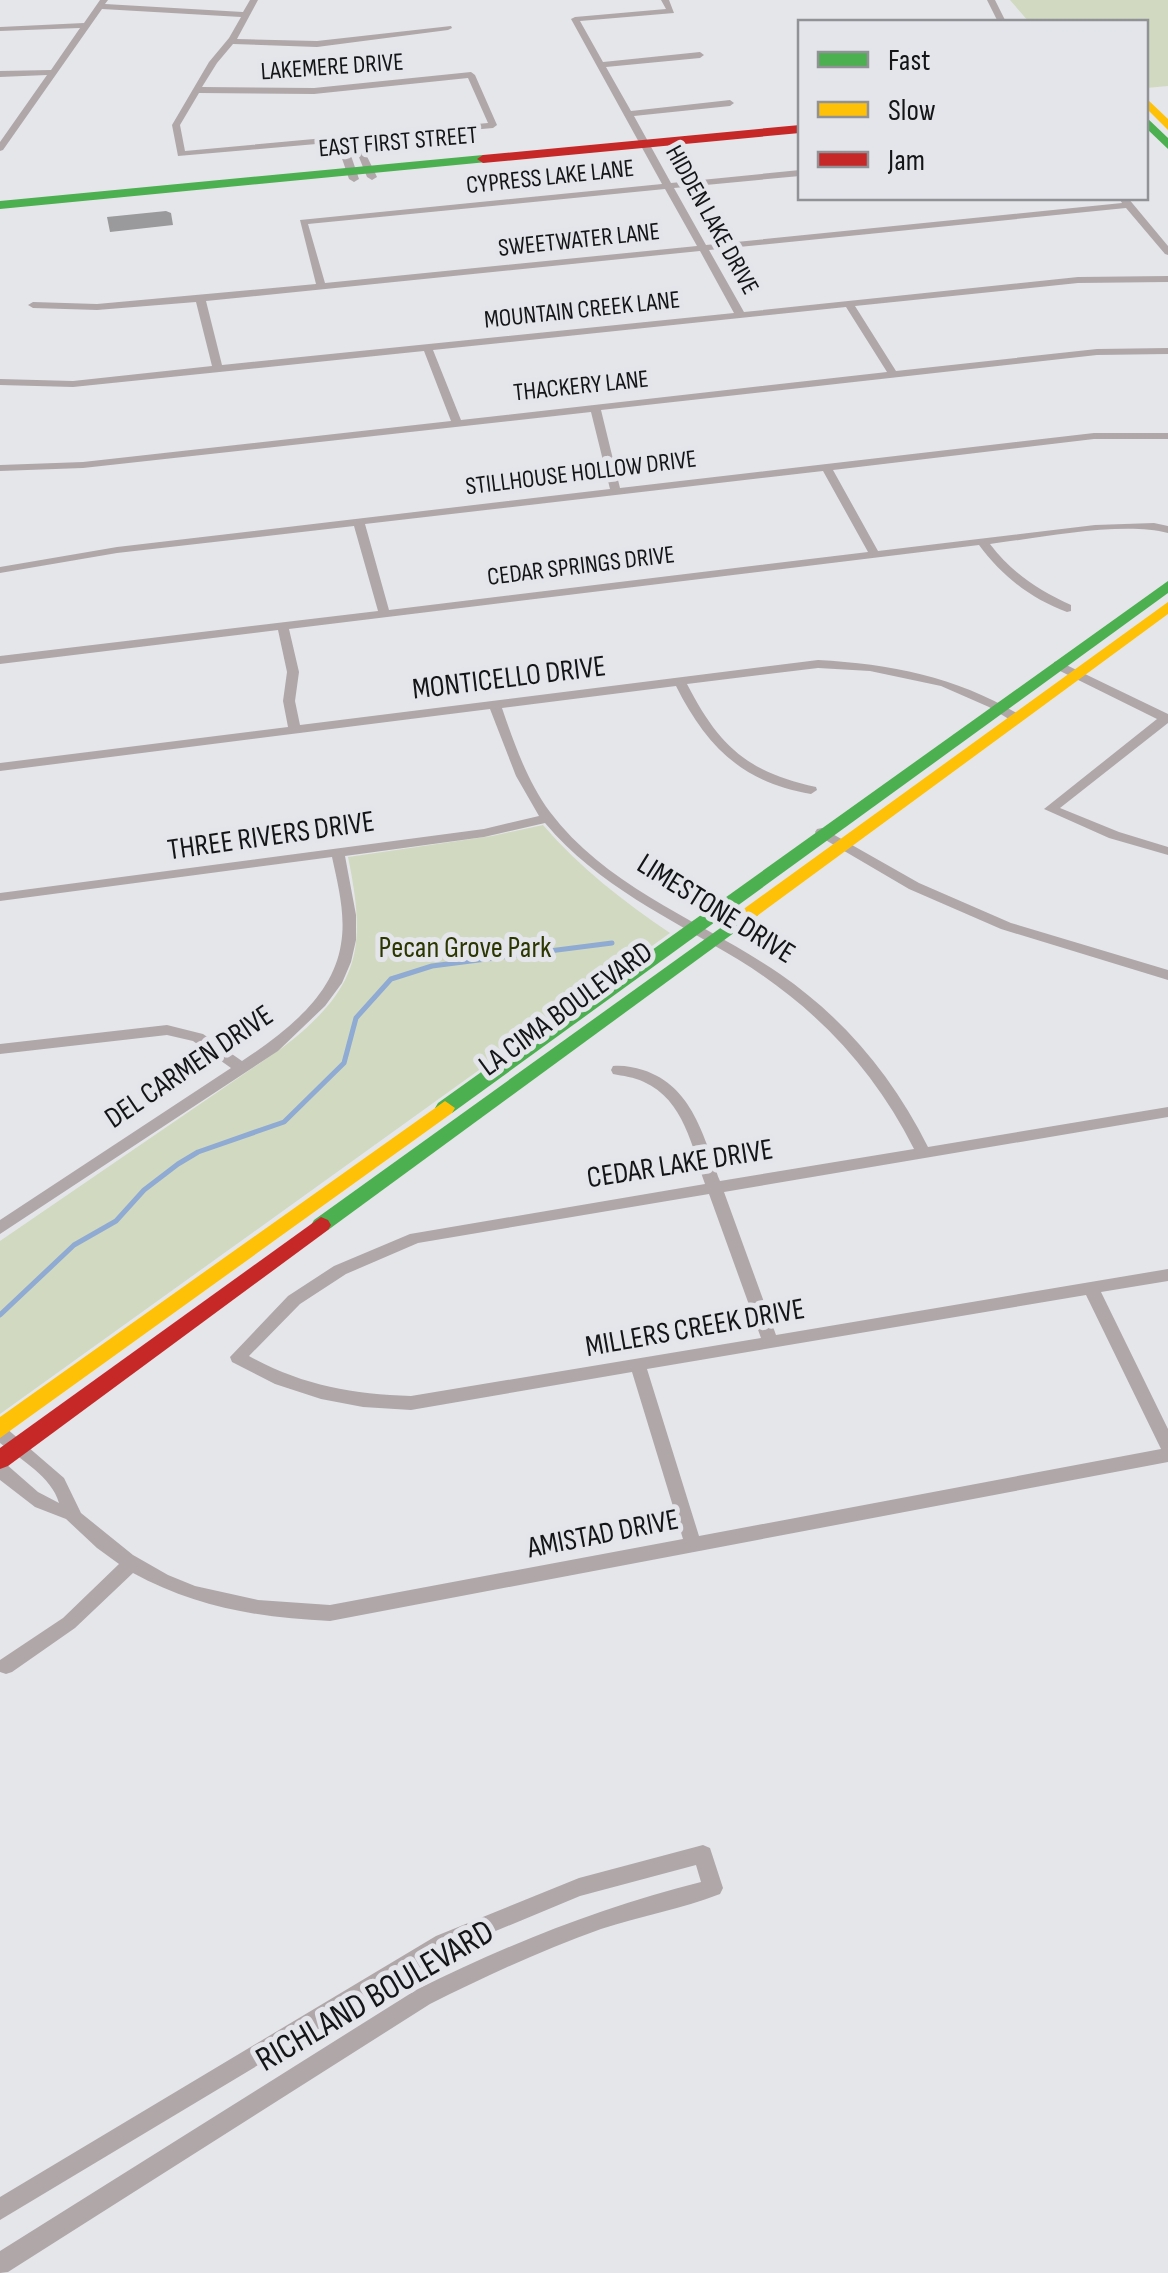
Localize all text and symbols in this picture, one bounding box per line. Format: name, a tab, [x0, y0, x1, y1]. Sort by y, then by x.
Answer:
legend	[798, 20, 1148, 200]
text: Fast	[888, 43, 930, 79]
street label: LAKEMERE DRIVE	[260, 47, 404, 87]
text: Slow	[888, 93, 936, 129]
street label: EAST FIRST STREET	[317, 120, 479, 164]
street label: HIDDEN LAKE DRIVE	[658, 140, 766, 300]
text: Jam	[887, 143, 925, 179]
street label: CYPRESS LAKE LANE	[465, 153, 635, 201]
street label: SWEETWATER LANE	[497, 216, 661, 264]
street label: MOUNTAIN CREEK LANE	[483, 284, 681, 336]
street label: THACKERY LANE	[512, 363, 650, 409]
street label: STILLHOUSE HOLLOW DRIVE	[464, 443, 698, 503]
street label: CEDAR SPRINGS DRIVE	[485, 539, 677, 593]
street label: MONTICELLO DRIVE	[410, 648, 608, 708]
street label: THREE RIVERS DRIVE	[165, 804, 377, 868]
street label: LIMESTONE DRIVE	[630, 846, 802, 972]
park label: Pecan Grove Park	[379, 930, 552, 966]
street label: LA CIMA BOULEVARD	[472, 934, 660, 1084]
street label: DEL CARMEN DRIVE	[98, 998, 280, 1136]
street label: CEDAR LAKE DRIVE	[584, 1132, 776, 1196]
street label: MILLERS CREEK DRIVE	[583, 1291, 807, 1365]
street label: AMISTAD DRIVE	[523, 1502, 682, 1566]
street label: RICHLAND BOULEVARD	[248, 1910, 502, 2082]

